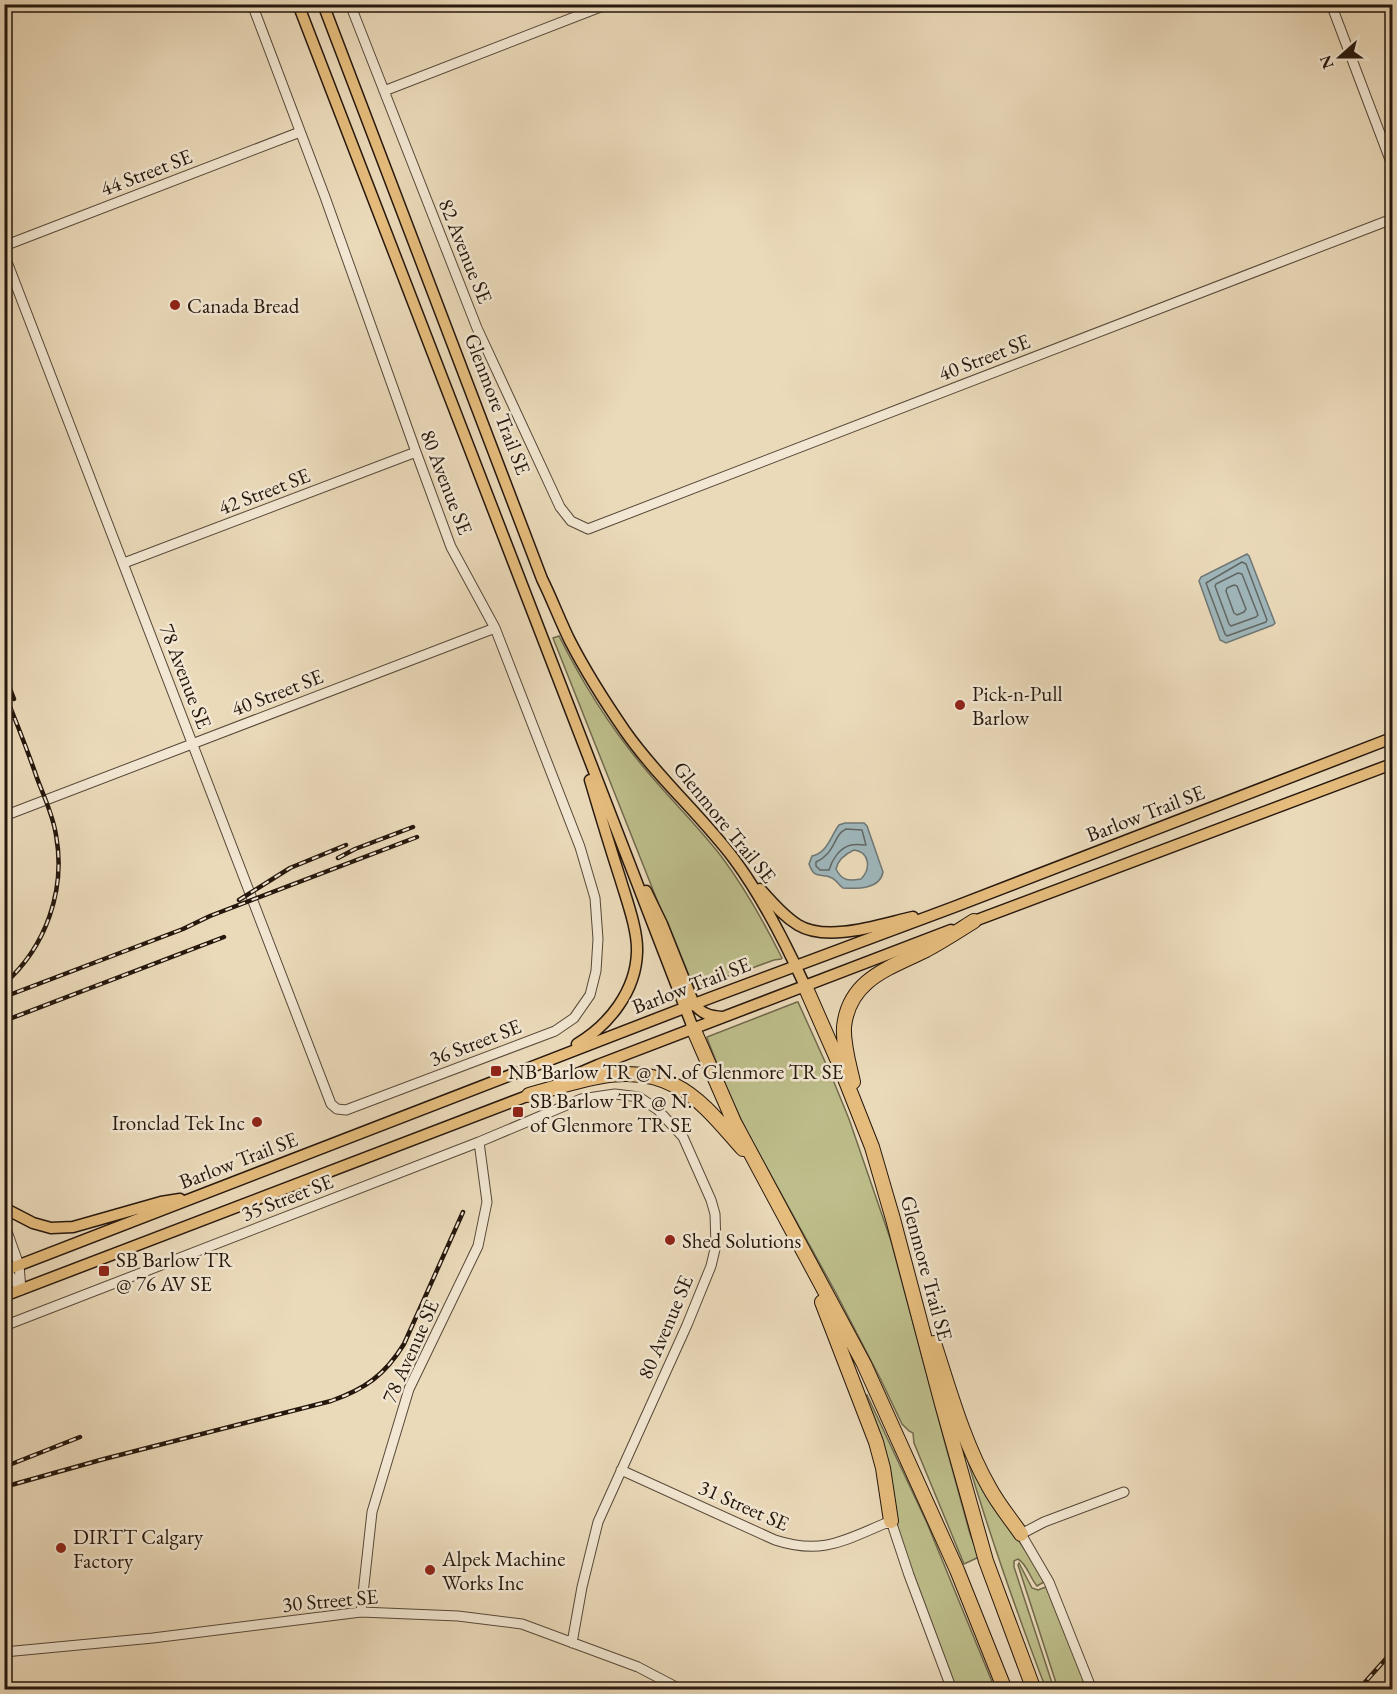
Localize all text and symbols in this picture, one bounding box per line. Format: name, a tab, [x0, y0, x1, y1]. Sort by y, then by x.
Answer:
north arrow	[1310, 27, 1370, 87]
text: N	[1314, 52, 1339, 72]
street label: 44 Street SE	[96, 142, 196, 202]
street label: 82 Avenue SE	[433, 195, 499, 307]
place label: Canada Bread	[187, 292, 300, 319]
marker: Canada Bread	[168, 298, 182, 312]
street label: 40 Street SE	[934, 327, 1034, 387]
street label: Glenmore Trail SE	[459, 330, 537, 479]
street label: 80 Avenue SE	[415, 426, 479, 539]
street label: 42 Street SE	[214, 461, 314, 521]
street label: 78 Avenue SE	[154, 620, 218, 733]
street label: 40 Street SE	[227, 662, 327, 722]
place label: Pick-n-Pull Barlow	[972, 680, 1062, 731]
marker: Pick-n-Pull Barlow	[953, 698, 967, 712]
street label: Glenmore Trail SE	[668, 756, 783, 889]
street label: Barlow Trail SE	[1082, 778, 1208, 848]
street label: Barlow Trail SE	[628, 950, 754, 1020]
street label: 36 Street SE	[425, 1012, 525, 1072]
place label: NB Barlow TR @ N. of Glenmore TR SE	[508, 1058, 843, 1085]
marker: NB Barlow TR @ N. of Glenmore TR SE	[489, 1064, 503, 1078]
place label: SB Barlow TR @ N. of Glenmore TR SE	[530, 1087, 692, 1138]
marker: SB Barlow TR @ N. of Glenmore TR SE	[511, 1105, 525, 1119]
place label: Ironclad Tek Inc	[112, 1109, 245, 1136]
marker: Ironclad Tek Inc	[250, 1115, 264, 1129]
street label: Barlow Trail SE	[175, 1125, 301, 1195]
street label: 35 Street SE	[237, 1167, 337, 1227]
street label: Glenmore Trail SE	[895, 1192, 959, 1344]
place label: Shed Solutions	[682, 1227, 802, 1254]
marker: Shed Solutions	[663, 1233, 677, 1247]
place label: SB Barlow TR @ 76 AV SE	[116, 1246, 234, 1297]
marker: SB Barlow TR @ 76 AV SE	[97, 1264, 111, 1278]
street label: 80 Avenue SE	[631, 1271, 699, 1383]
street label: 78 Avenue SE	[375, 1295, 445, 1407]
street label: 31 Street SE	[695, 1473, 794, 1537]
place label: DIRTT Calgary Factory	[73, 1523, 204, 1574]
marker: DIRTT Calgary Factory	[54, 1541, 68, 1555]
place label: Alpek Machine Works Inc	[441, 1545, 565, 1596]
marker: Alpek Machine Works Inc	[423, 1563, 437, 1577]
street label: 30 Street SE	[281, 1582, 379, 1618]

